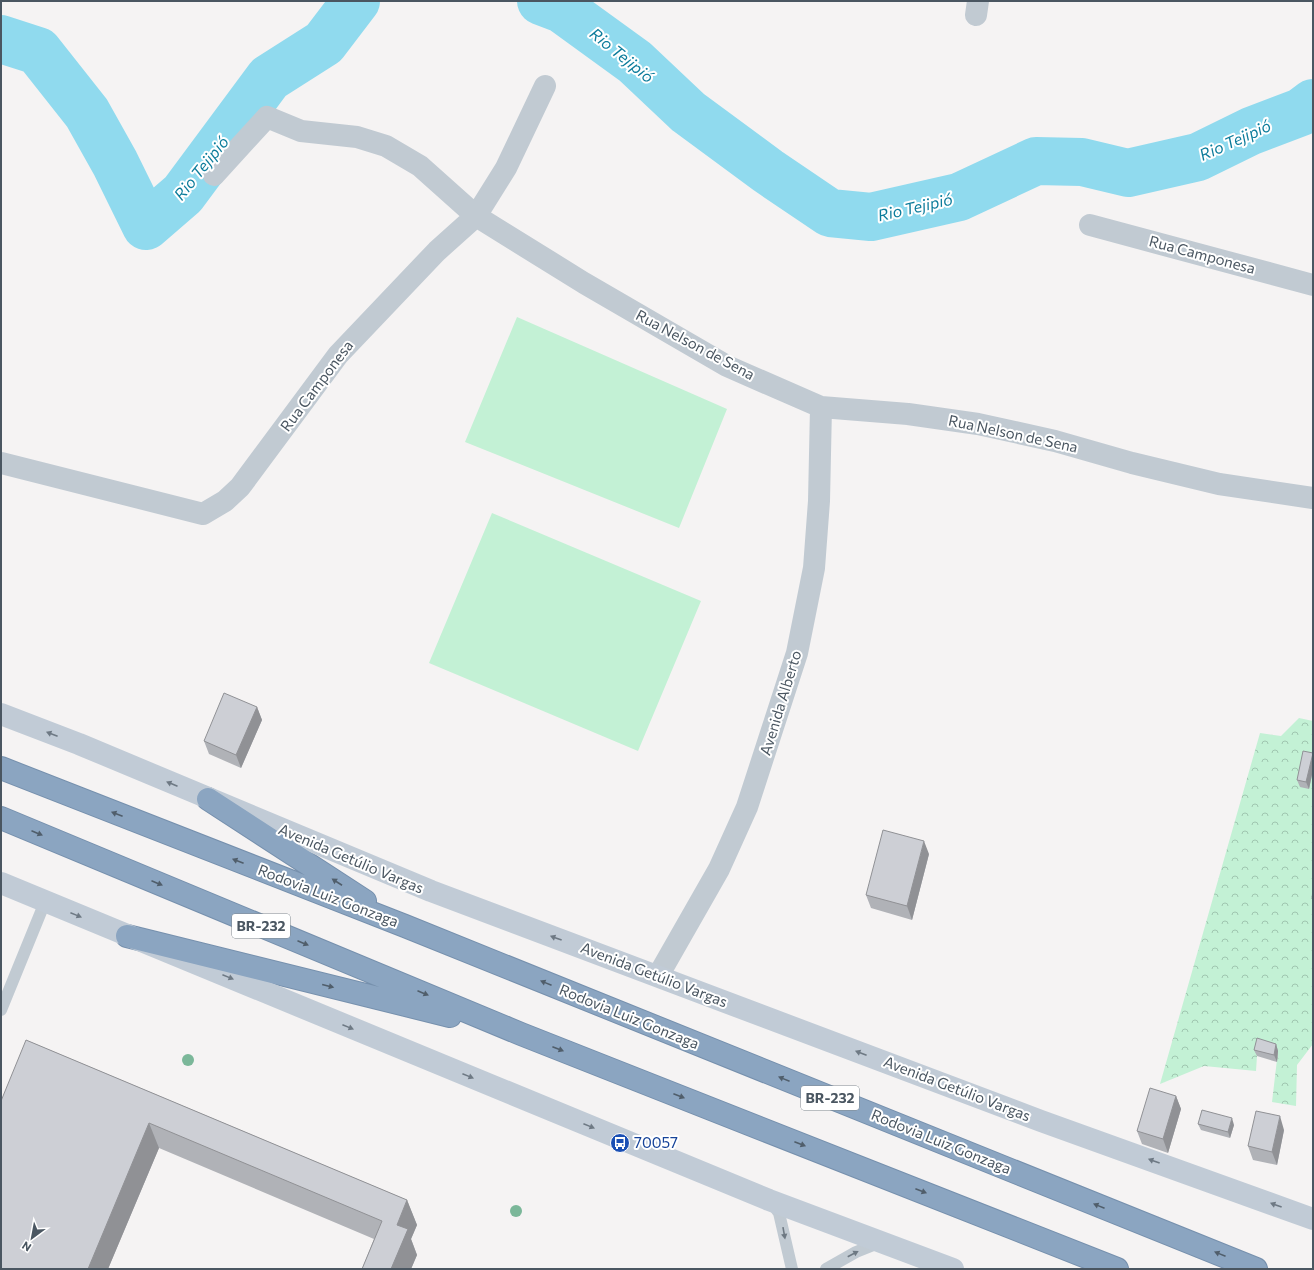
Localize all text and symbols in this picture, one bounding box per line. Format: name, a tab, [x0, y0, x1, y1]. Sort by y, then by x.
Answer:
water label: Rio Tejipió	[587, 23, 658, 86]
water label: Rio Tejipió	[1196, 115, 1274, 164]
water label: Rio Tejipió	[169, 132, 232, 203]
water label: Rio Tejipió	[876, 189, 955, 224]
street label: Rua Camponesa	[1147, 231, 1257, 277]
street label: Rua Nelson de Sena	[633, 305, 758, 383]
street label: Rua Camponesa	[276, 336, 356, 434]
street label: Rua Nelson de Sena	[947, 411, 1080, 456]
street label: Avenida Alberto	[756, 648, 805, 757]
one-way arrow	[46, 730, 58, 736]
one-way arrow	[167, 781, 178, 787]
one-way arrow	[111, 810, 123, 816]
street label: Avenida Getúlio Vargas	[276, 819, 427, 897]
one-way arrow	[31, 829, 43, 836]
one-way arrow	[233, 858, 244, 864]
street label: Rodovia Luiz Gonzaga	[256, 860, 401, 930]
one-way arrow	[332, 878, 342, 886]
one-way arrow	[151, 879, 163, 886]
one-way arrow	[70, 912, 82, 918]
road number: BR-232	[232, 914, 290, 938]
one-way arrow	[550, 935, 562, 941]
street label: Avenida Getúlio Vargas	[578, 938, 730, 1010]
one-way arrow	[297, 941, 309, 947]
one-way arrow	[222, 974, 233, 980]
one-way arrow	[541, 980, 552, 986]
street label: Rodovia Luiz Gonzaga	[557, 980, 702, 1052]
one-way arrow	[322, 983, 334, 989]
one-way arrow	[417, 991, 429, 997]
one-way arrow	[343, 1024, 355, 1030]
one-way arrow	[552, 1046, 564, 1052]
one-way arrow	[855, 1050, 867, 1056]
street label: Avenida Getúlio Vargas	[881, 1052, 1033, 1124]
one-way arrow	[463, 1073, 474, 1079]
one-way arrow	[777, 1075, 789, 1081]
road number: BR-232	[801, 1086, 859, 1110]
one-way arrow	[673, 1094, 685, 1100]
street label: Rodovia Luiz Gonzaga	[869, 1105, 1014, 1177]
one-way arrow	[583, 1123, 595, 1129]
bus stop icon: 70057	[609, 1132, 631, 1154]
place label: 70057	[634, 1133, 678, 1151]
one-way arrow	[794, 1141, 806, 1147]
one-way arrow	[1148, 1158, 1160, 1164]
one-way arrow	[915, 1189, 927, 1195]
one-way arrow	[1093, 1202, 1105, 1208]
one-way arrow	[1270, 1202, 1282, 1208]
north arrow	[12, 1218, 52, 1258]
one-way arrow	[782, 1226, 788, 1239]
text: N	[19, 1239, 33, 1255]
one-way arrow	[847, 1250, 859, 1257]
one-way arrow	[1213, 1251, 1225, 1257]

